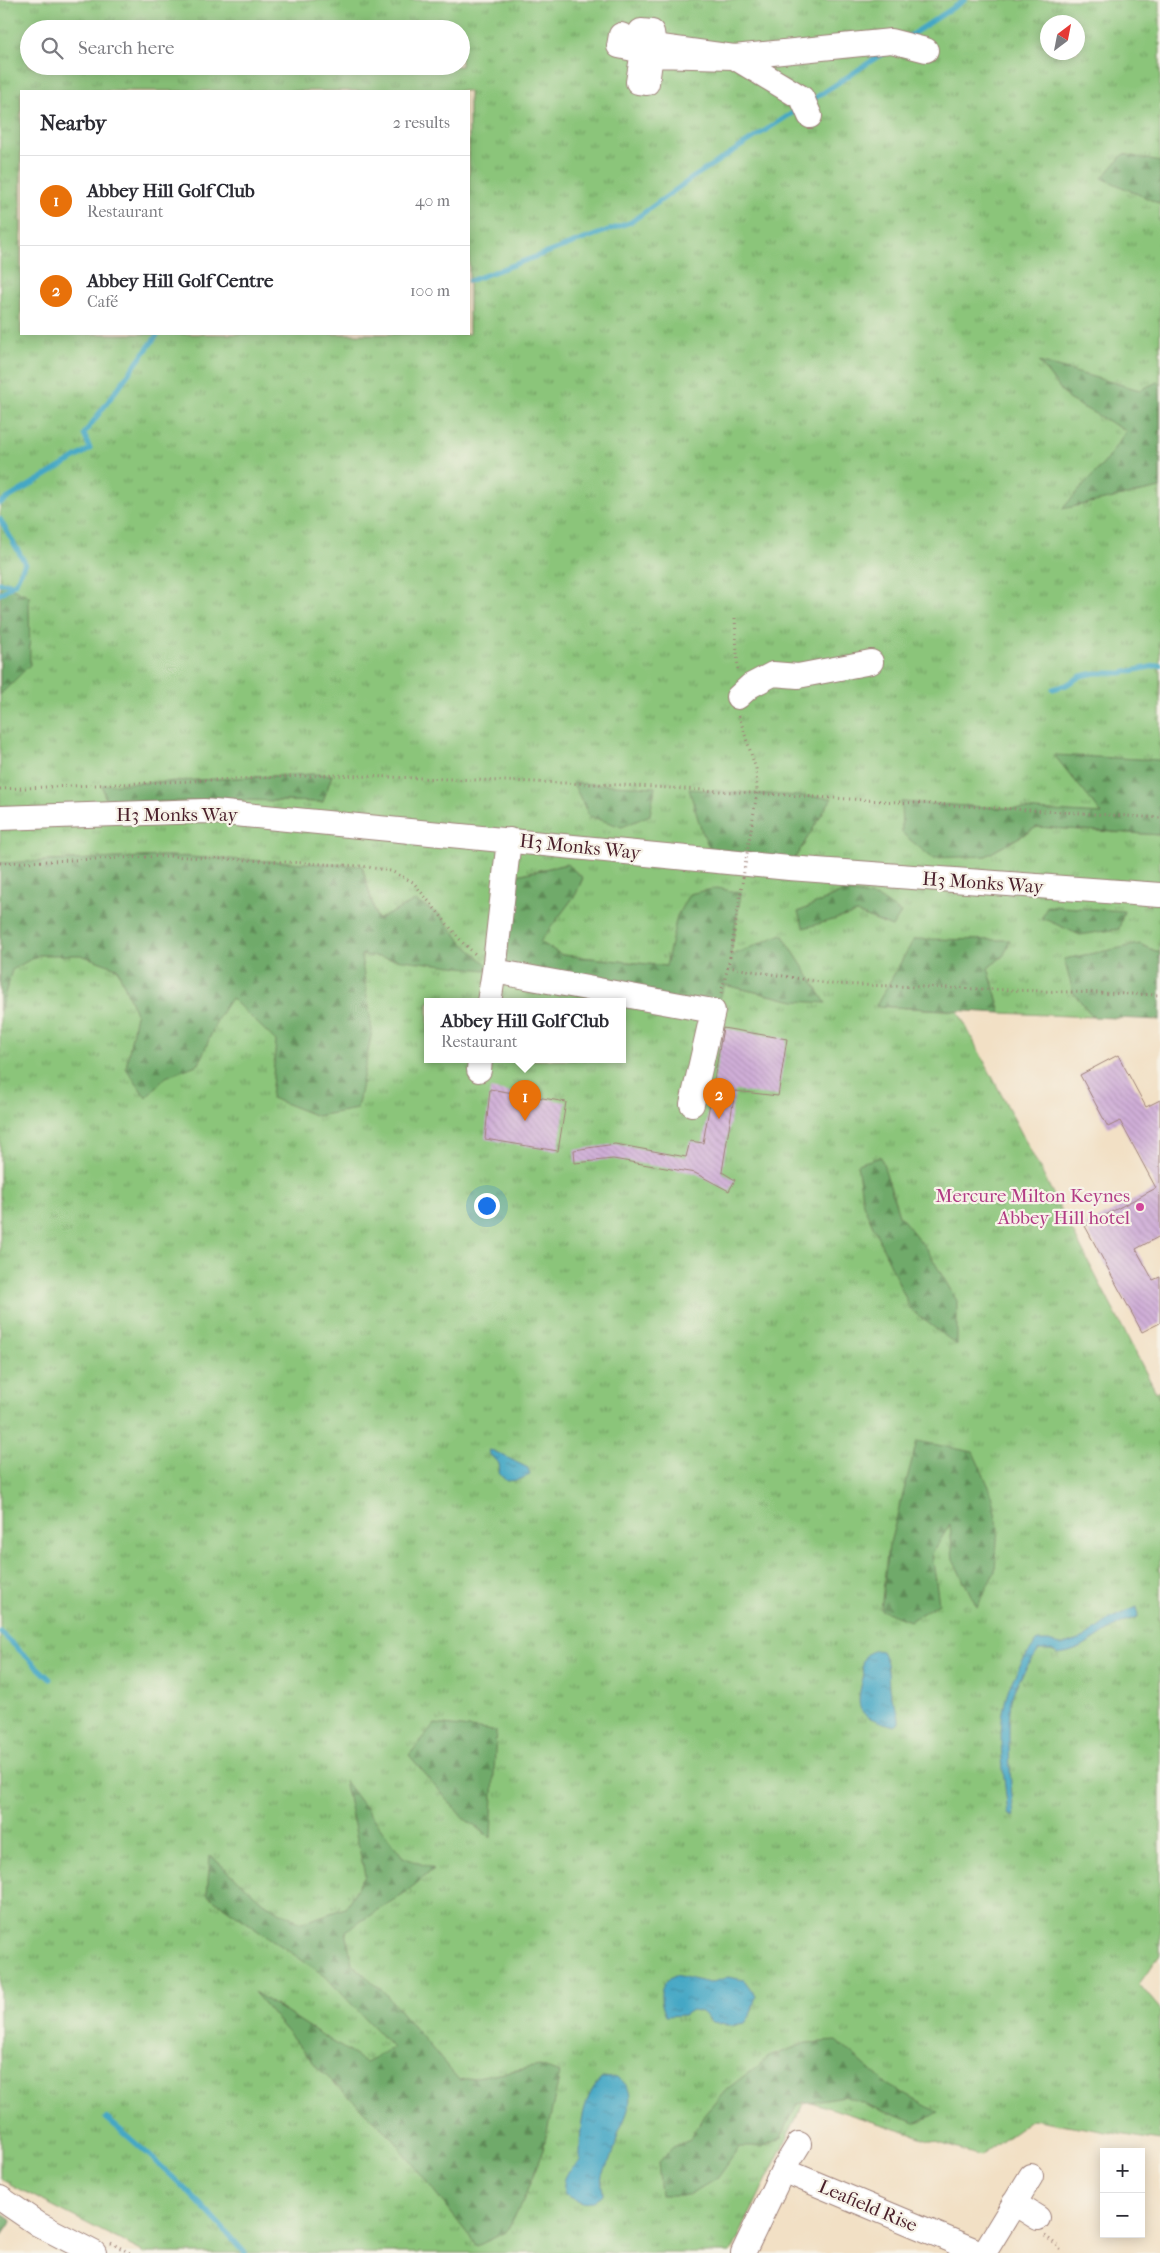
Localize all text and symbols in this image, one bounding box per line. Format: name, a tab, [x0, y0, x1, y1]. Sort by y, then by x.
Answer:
north arrow	[1040, 15, 1085, 60]
search box	[20, 20, 470, 75]
icon: search	[38, 34, 66, 62]
text: Search here	[78, 37, 174, 59]
text: Nearby	[40, 111, 106, 135]
text: 2 results	[393, 113, 450, 132]
text: Abbey Hill Golf Club	[87, 180, 255, 202]
text: 1	[53, 191, 59, 210]
text: 40 m	[415, 191, 450, 210]
text: Restaurant	[87, 202, 163, 221]
text: Abbey Hill Golf Centre	[87, 270, 273, 292]
text: 2	[52, 281, 60, 300]
text: 100 m	[410, 281, 450, 300]
text: Café	[87, 292, 118, 311]
street label: H3 Monks Way	[116, 804, 239, 826]
street label: H3 Monks Way	[519, 830, 642, 864]
street label: H3 Monks Way	[922, 868, 1045, 898]
popup	[424, 998, 626, 1063]
text: Abbey Hill Golf Club	[441, 1010, 609, 1032]
text: Restaurant	[441, 1032, 518, 1051]
pin: 2	[703, 1078, 735, 1119]
pin: 1	[509, 1080, 541, 1121]
place label: Mercure Milton Keynes Abbey Hill hotel	[935, 1185, 1130, 1229]
your location	[474, 1193, 500, 1219]
marker: Mercure Milton Keynes Abbey Hill hotel	[1134, 1201, 1146, 1213]
map controls	[1100, 2148, 1145, 2238]
button: +	[1100, 2148, 1145, 2193]
street label: Leafield Rise	[815, 2175, 921, 2237]
button: −	[1100, 2193, 1145, 2238]

